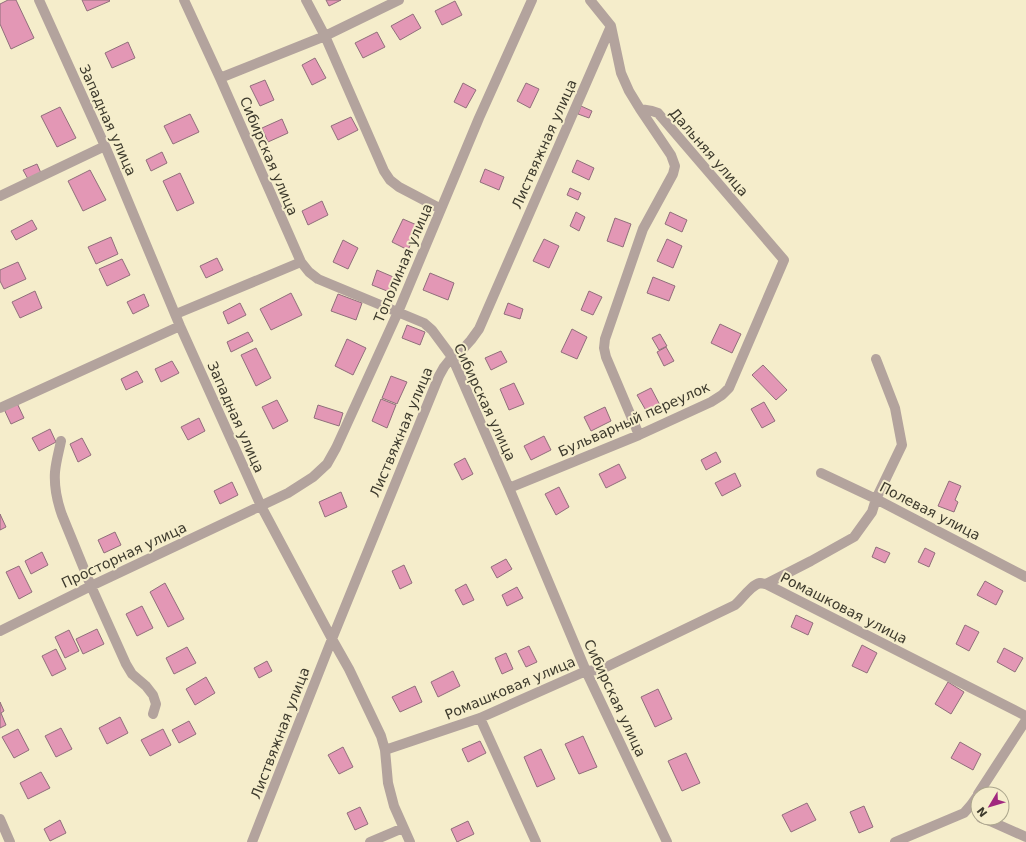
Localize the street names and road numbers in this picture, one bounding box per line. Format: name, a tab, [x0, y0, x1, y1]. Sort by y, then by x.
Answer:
street label: Западная улица	[76, 62, 140, 178]
street label: Листвяжная улица	[508, 77, 580, 211]
street label: Сибирская улица	[237, 94, 301, 218]
street label: Дальняя улица	[666, 105, 752, 199]
street label: Тополиная улица	[370, 201, 435, 326]
street label: Сибирская улица	[451, 341, 519, 463]
street label: Западная улица	[204, 359, 268, 475]
street label: Листвяжная улица	[366, 365, 436, 499]
street label: Бульварный переулок	[556, 378, 712, 460]
street label: Полевая улица	[877, 479, 983, 543]
street label: Просторная улица	[59, 519, 189, 591]
street label: Ромашковая улица	[778, 569, 910, 647]
street label: Сибирская улица	[581, 637, 649, 759]
street label: Ромашковая улица	[442, 653, 578, 723]
street label: Листвяжная улица	[247, 665, 313, 801]

